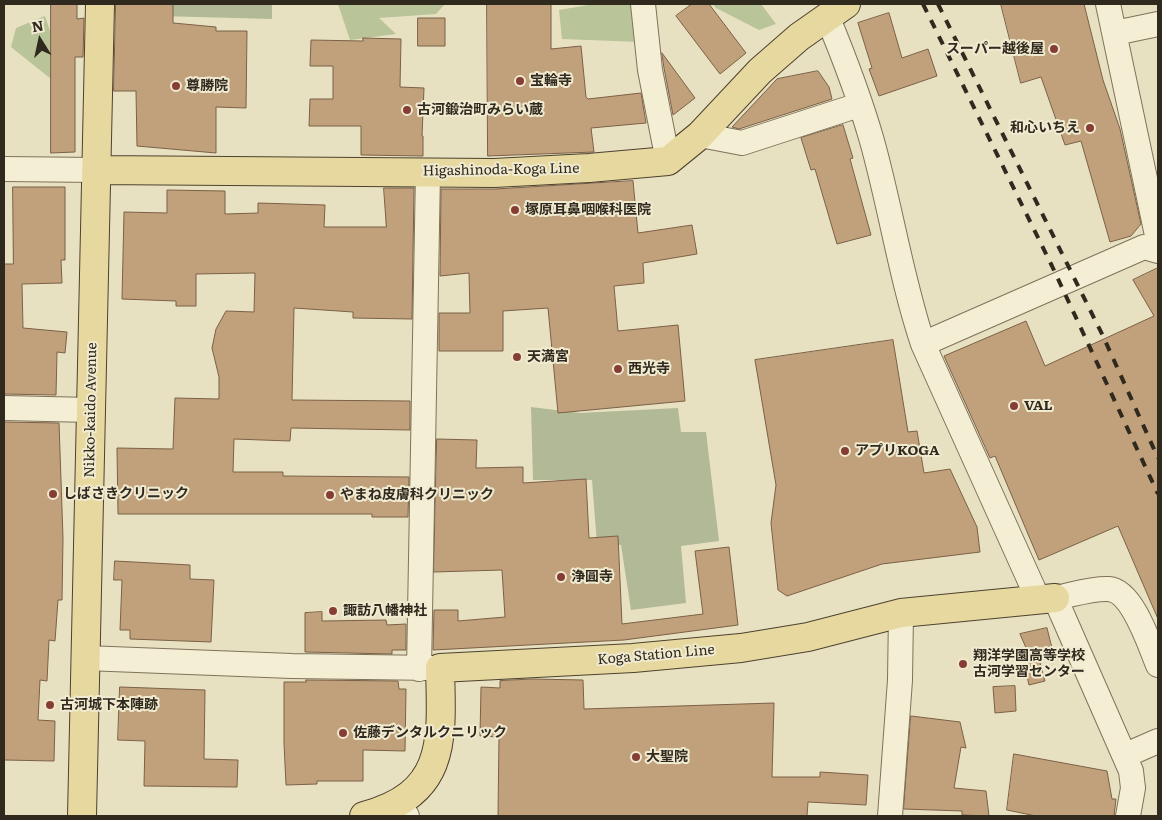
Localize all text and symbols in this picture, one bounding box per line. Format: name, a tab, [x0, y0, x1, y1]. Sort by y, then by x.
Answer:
text: N	[30, 14, 45, 36]
north arrow	[15, 15, 65, 65]
place label: スーパー越後屋	[946, 41, 1044, 57]
marker: スーパー越後屋	[1048, 43, 1060, 55]
place label: 宝輪寺	[530, 73, 572, 89]
marker: 宝輪寺	[514, 75, 526, 87]
place label: 尊勝院	[186, 78, 228, 94]
marker: 尊勝院	[170, 80, 182, 92]
place label: 古河鍛治町みらい蔵	[417, 102, 543, 118]
marker: 古河鍛治町みらい蔵	[401, 104, 413, 116]
place label: 和心いちえ	[1010, 120, 1080, 136]
marker: 和心いちえ	[1084, 122, 1096, 134]
street label: Higashinoda-Koga Line	[423, 160, 579, 180]
place label: 塚原耳鼻咽喉科医院	[525, 202, 651, 218]
marker: 塚原耳鼻咽喉科医院	[509, 204, 521, 216]
street label: Nikko-kaido Avenue	[81, 342, 101, 478]
place label: 天満宮	[527, 349, 569, 365]
marker: 天満宮	[511, 351, 523, 363]
place label: 西光寺	[628, 361, 670, 377]
marker: 西光寺	[612, 363, 624, 375]
place label: VAL	[1024, 398, 1053, 414]
marker: VAL	[1008, 400, 1020, 412]
place label: アプリKOGA	[855, 443, 940, 459]
marker: アプリKOGA	[839, 445, 851, 457]
place label: しばさきクリニック	[63, 486, 189, 502]
place label: やまね皮膚科クリニック	[340, 487, 494, 503]
marker: しばさきクリニック	[47, 488, 59, 500]
marker: やまね皮膚科クリニック	[324, 489, 336, 501]
place label: 浄圓寺	[571, 569, 613, 585]
marker: 浄圓寺	[555, 571, 567, 583]
place label: 諏訪八幡神社	[343, 603, 427, 619]
marker: 諏訪八幡神社	[327, 605, 339, 617]
street label: Koga Station Line	[597, 641, 715, 669]
place label: 翔洋学園高等学校 古河学習センター	[973, 648, 1085, 680]
marker: 翔洋学園高等学校 古河学習センター	[957, 658, 969, 670]
place label: 古河城下本陣跡	[60, 697, 158, 713]
marker: 古河城下本陣跡	[44, 699, 56, 711]
place label: 佐藤デンタルクニリック	[353, 725, 507, 741]
marker: 佐藤デンタルクニリック	[337, 727, 349, 739]
place label: 大聖院	[646, 749, 688, 765]
marker: 大聖院	[630, 751, 642, 763]

